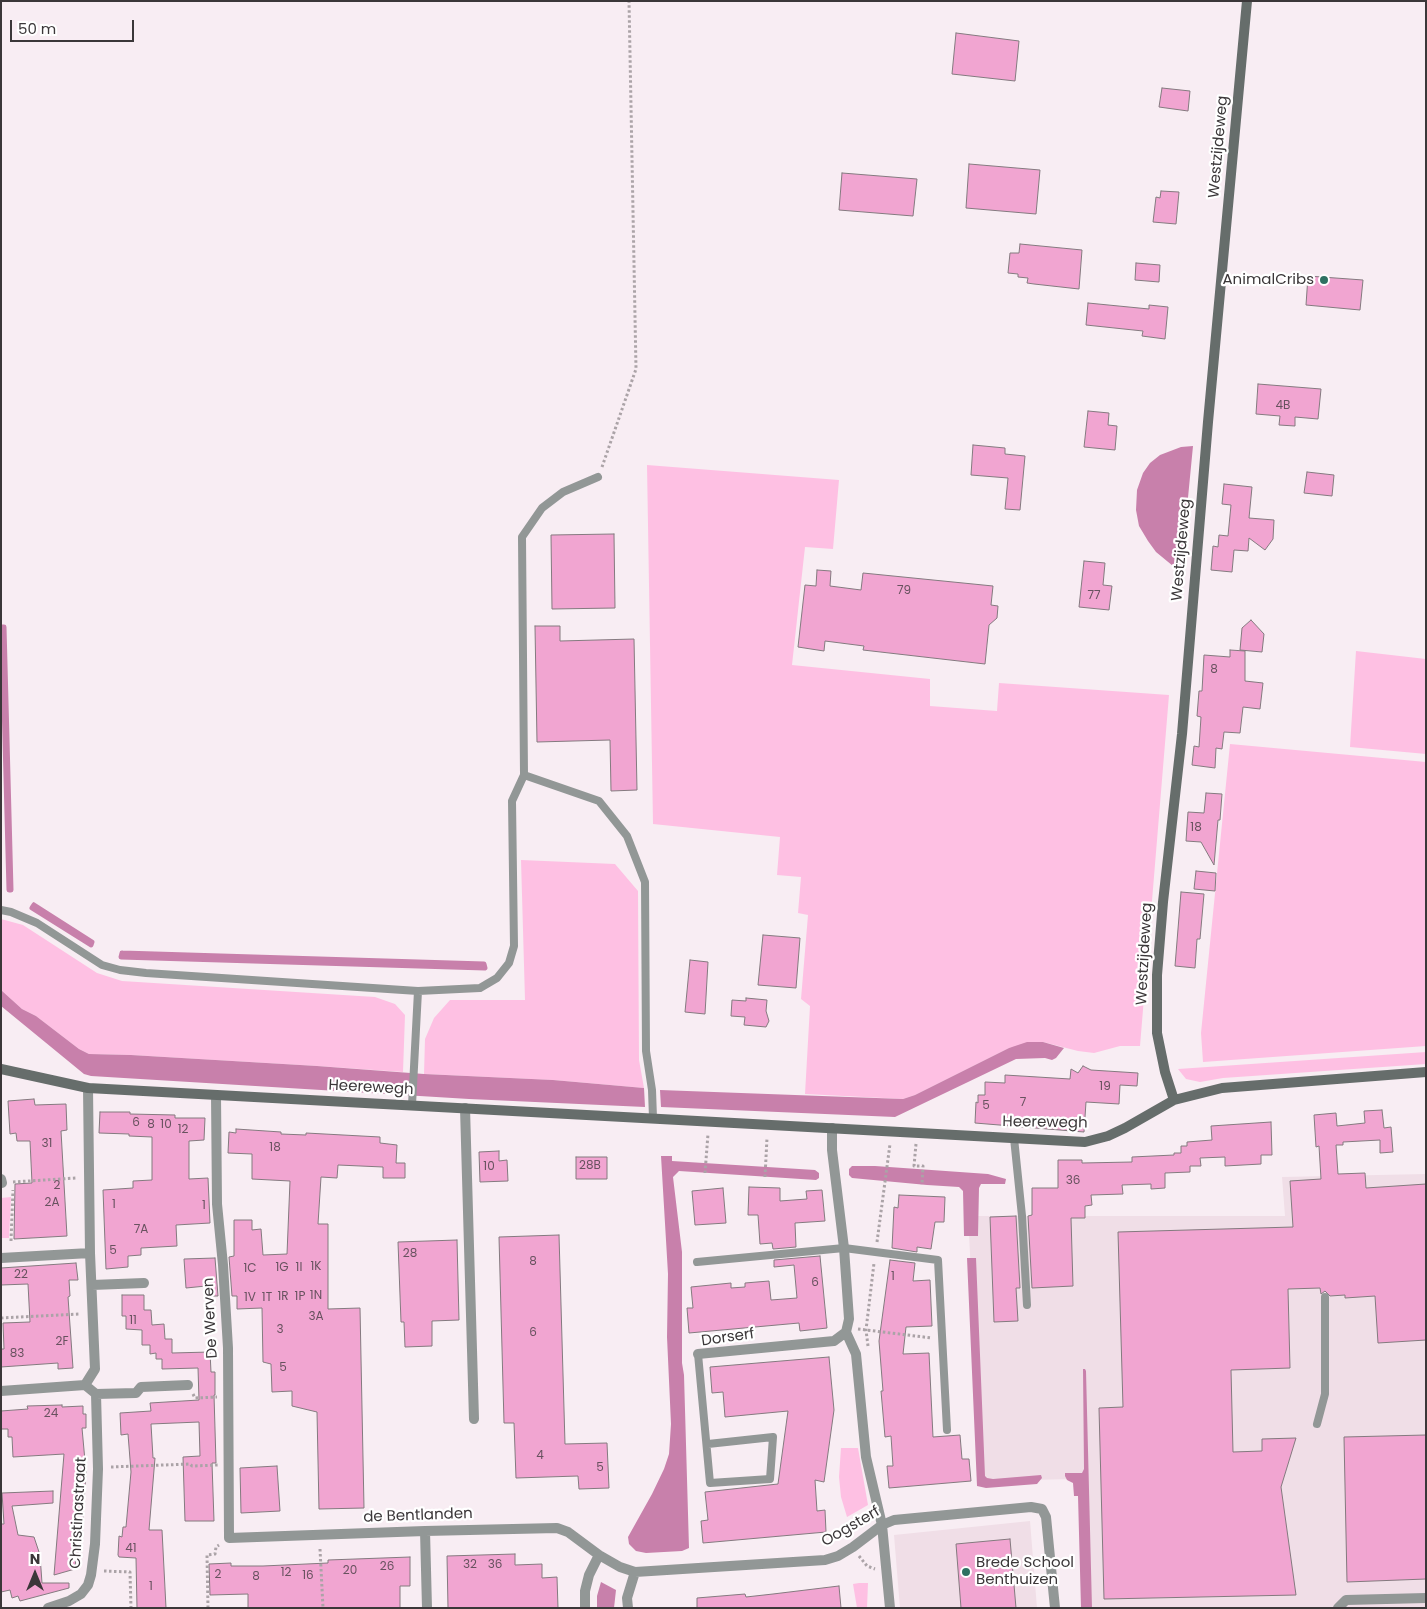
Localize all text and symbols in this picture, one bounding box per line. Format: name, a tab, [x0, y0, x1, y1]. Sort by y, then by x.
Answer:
scale bar	[12, 10, 136, 42]
text: 50 m	[18, 18, 56, 39]
street label: Westzijdeweg	[1206, 95, 1232, 199]
place label: AnimalCribs	[1222, 271, 1314, 289]
marker: AnimalCribs	[1318, 274, 1330, 286]
house number: 4B	[1276, 399, 1290, 413]
street label: Westzijdeweg	[1169, 498, 1195, 602]
house number: 79	[897, 584, 911, 598]
house number: 77	[1087, 589, 1101, 603]
house number: 8	[1210, 663, 1218, 677]
house number: 18	[1190, 821, 1202, 835]
street label: Westzijdeweg	[1133, 902, 1157, 1006]
street label: Heerewegh	[328, 1077, 414, 1099]
house number: 19	[1099, 1080, 1111, 1094]
house number: 7	[1020, 1096, 1026, 1110]
house number: 5	[982, 1099, 990, 1113]
street label: Heerewegh	[1002, 1113, 1088, 1133]
house number: 6	[132, 1116, 140, 1130]
house number: 8	[147, 1118, 155, 1132]
house number: 10	[160, 1118, 172, 1132]
house number: 12	[178, 1123, 188, 1137]
house number: 31	[42, 1137, 52, 1151]
house number: 18	[269, 1141, 281, 1155]
house number: 28B	[579, 1159, 601, 1173]
house number: 10	[483, 1160, 495, 1174]
house number: 36	[1066, 1174, 1080, 1188]
house number: 2	[54, 1179, 60, 1193]
house number: 2A	[45, 1196, 59, 1210]
house number: 1	[112, 1198, 116, 1212]
house number: 1	[202, 1199, 206, 1213]
house number: 7A	[134, 1223, 148, 1237]
house number: 5	[109, 1244, 117, 1258]
house number: 28	[403, 1247, 417, 1261]
house number: 8	[529, 1255, 537, 1269]
house number: 1K	[310, 1260, 322, 1274]
house number: 1G	[275, 1261, 289, 1275]
house number: 1I	[296, 1261, 302, 1275]
house number: 1C	[243, 1262, 257, 1276]
house number: 22	[14, 1268, 28, 1282]
house number: 1	[891, 1270, 895, 1284]
house number: 6	[811, 1276, 819, 1290]
street label: De Werven	[200, 1277, 222, 1359]
house number: 1N	[310, 1289, 322, 1303]
house number: 1R	[277, 1290, 289, 1304]
house number: 1P	[295, 1290, 305, 1304]
house number: 1V	[244, 1291, 256, 1305]
house number: 1T	[262, 1291, 272, 1305]
house number: 3A	[308, 1310, 324, 1324]
house number: 11	[129, 1314, 137, 1328]
house number: 3	[276, 1323, 284, 1337]
street label: Dorserf	[700, 1325, 756, 1351]
house number: 6	[529, 1326, 537, 1340]
house number: 2F	[56, 1335, 68, 1349]
house number: 83	[10, 1347, 24, 1361]
house number: 5	[279, 1361, 287, 1375]
house number: 24	[44, 1407, 58, 1421]
house number: 4	[536, 1449, 544, 1463]
street label: Christinastraat	[67, 1457, 91, 1569]
house number: 5	[596, 1461, 604, 1475]
street label: Oogsterf	[819, 1503, 883, 1551]
street label: de Bentlanden	[363, 1505, 473, 1527]
house number: 41	[125, 1542, 137, 1556]
north arrow	[10, 1549, 60, 1599]
text: N	[30, 1549, 40, 1569]
place label: Brede School Benthuizen	[976, 1554, 1074, 1589]
house number: 32	[463, 1558, 477, 1572]
house number: 36	[488, 1558, 502, 1572]
house number: 26	[380, 1560, 394, 1574]
house number: 20	[343, 1564, 357, 1578]
house number: 12	[281, 1566, 291, 1580]
marker: Brede School Benthuizen	[960, 1566, 972, 1578]
house number: 2	[215, 1568, 221, 1582]
house number: 16	[302, 1569, 314, 1583]
house number: 8	[252, 1570, 260, 1584]
house number: 1	[149, 1580, 153, 1594]

